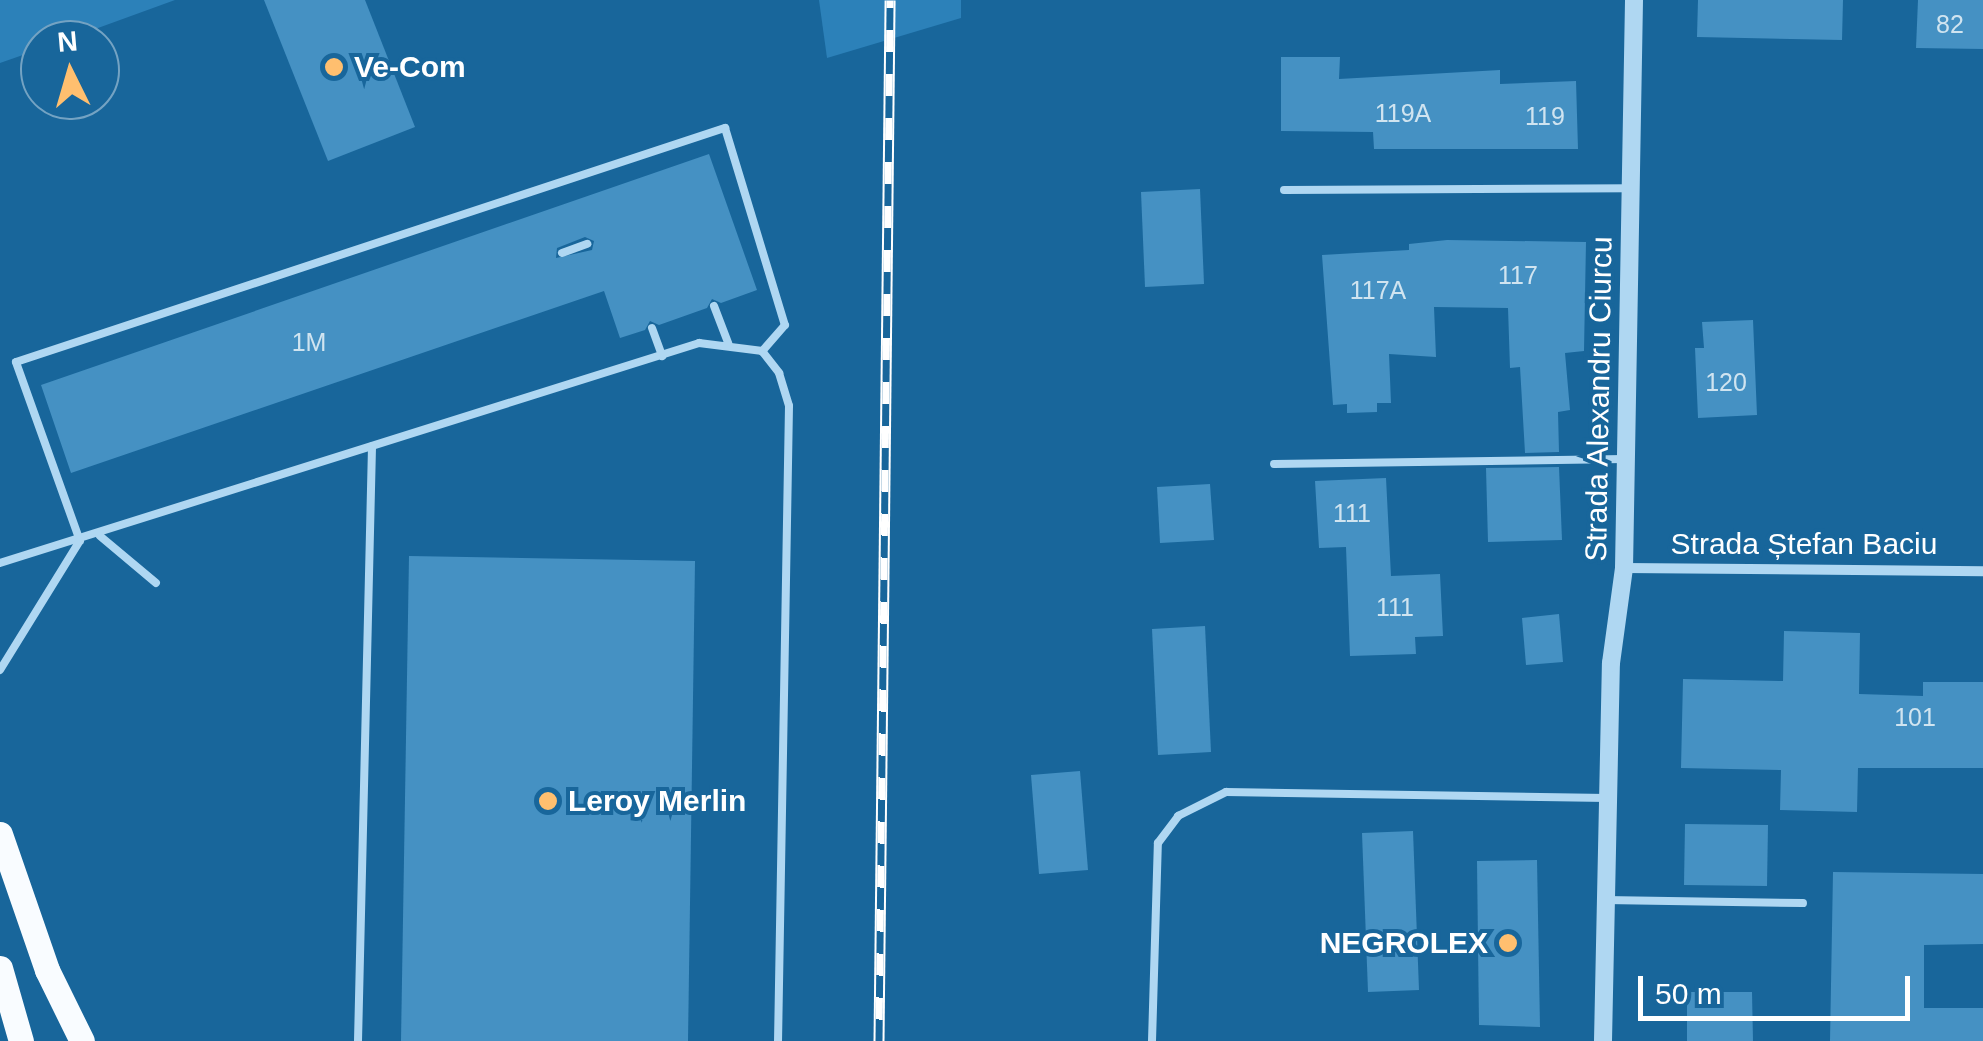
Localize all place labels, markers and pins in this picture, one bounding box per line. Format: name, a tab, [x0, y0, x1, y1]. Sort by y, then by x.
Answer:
place label: Ve-Com	[354, 49, 466, 85]
marker: Ve-Com	[323, 56, 345, 78]
place label: Leroy Merlin	[568, 783, 746, 819]
marker: Leroy Merlin	[537, 790, 559, 812]
place label: NEGROLEX	[1320, 925, 1488, 961]
marker: NEGROLEX	[1497, 932, 1519, 954]

